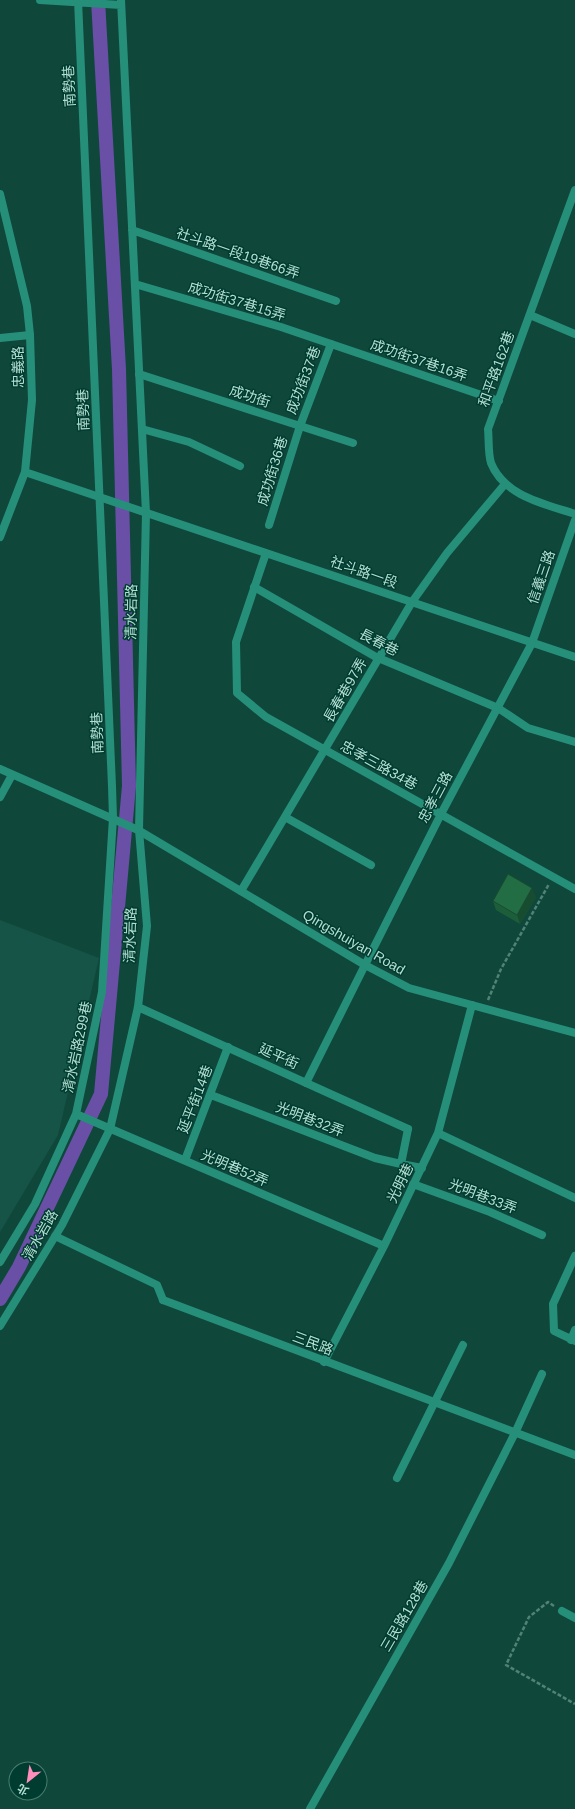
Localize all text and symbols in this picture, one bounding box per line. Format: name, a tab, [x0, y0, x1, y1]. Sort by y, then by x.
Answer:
street label: 南勢巷	[60, 65, 78, 107]
street label: 社斗路一段19巷66弄	[174, 224, 302, 282]
street label: 成功街37巷15弄	[186, 279, 288, 323]
street label: 和平路162巷	[475, 329, 517, 409]
street label: 成功街37巷16弄	[369, 336, 469, 384]
street label: 成功街37巷	[283, 344, 323, 416]
street label: 忠義路	[10, 346, 26, 388]
street label: 成功街	[228, 382, 272, 410]
street label: 南勢巷	[74, 389, 92, 431]
street label: 成功街36巷	[254, 434, 290, 508]
street label: 信義三路	[524, 548, 558, 606]
street label: 社斗路一段	[328, 553, 400, 591]
street label: 清水岩路	[123, 584, 139, 640]
street label: 長春巷	[357, 625, 401, 659]
street label: 長春巷97弄	[320, 655, 370, 725]
street label: 南勢巷	[88, 712, 106, 754]
street label: 忠孝三路34巷	[338, 737, 420, 793]
street label: 忠孝三路	[415, 769, 455, 825]
street label: Qingshuiyan Road	[300, 906, 408, 978]
street label: 清水岩路	[121, 907, 139, 963]
street label: 清水岩路299巷	[59, 1000, 95, 1094]
street label: 延平街	[257, 1040, 301, 1072]
street label: 延平街14巷	[175, 1063, 215, 1135]
street label: 光明巷32弄	[274, 1099, 346, 1139]
street label: 光明巷52弄	[199, 1147, 271, 1189]
street label: 光明巷	[384, 1161, 416, 1205]
street label: 光明巷33弄	[447, 1176, 519, 1216]
street label: 清水岩路	[19, 1207, 61, 1263]
street label: 三民路	[291, 1328, 335, 1358]
street label: 三民路128巷	[377, 1578, 431, 1654]
north arrow	[8, 1761, 48, 1801]
text: 北	[15, 1782, 31, 1798]

